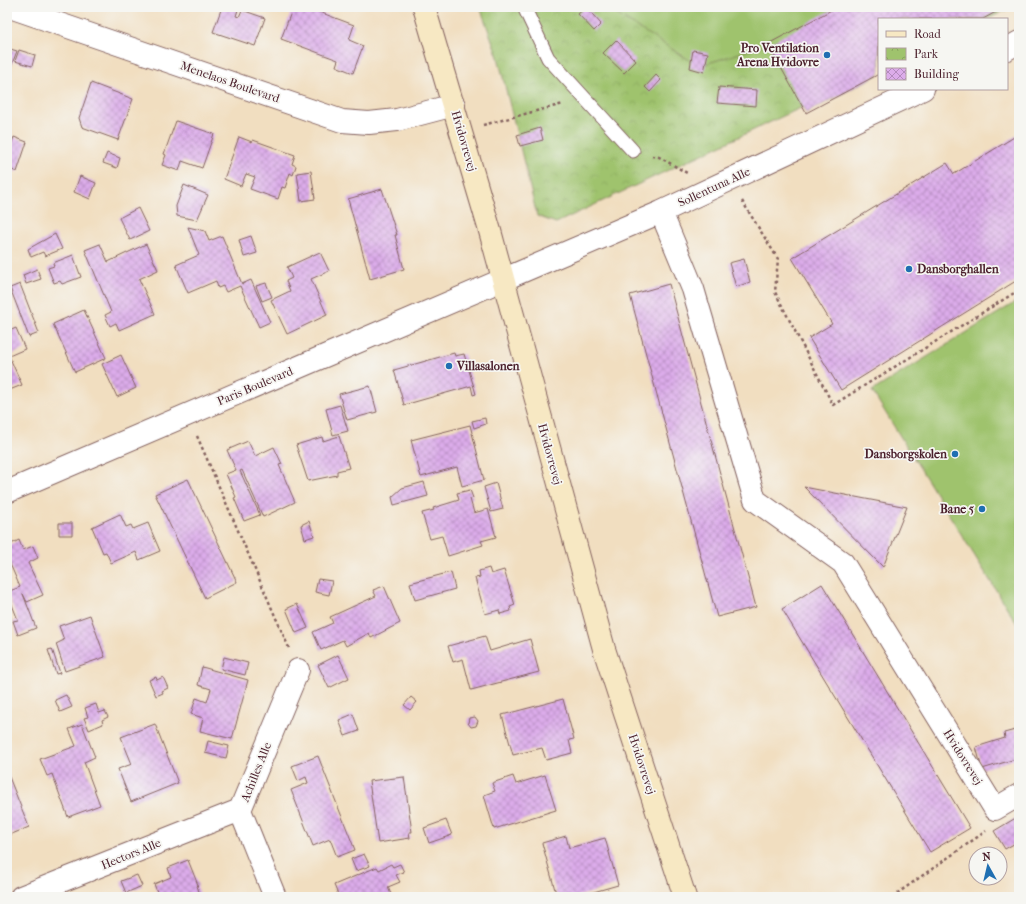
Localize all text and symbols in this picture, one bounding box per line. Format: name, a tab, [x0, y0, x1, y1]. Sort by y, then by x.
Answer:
legend	[878, 18, 1008, 90]
text: Road	[914, 27, 941, 41]
place label: Pro Ventilation Arena Hvidovre	[736, 41, 820, 69]
text: Park	[914, 47, 939, 61]
marker: Pro Ventilation Arena Hvidovre	[822, 50, 832, 60]
street label: Menelaos Boulevard	[179, 58, 282, 106]
text: Building	[914, 67, 959, 81]
street label: Hvidovrevej	[449, 109, 479, 173]
street label: Sollentuna Alle	[676, 164, 752, 210]
place label: Dansborghallen	[917, 262, 1000, 277]
marker: Dansborghallen	[904, 264, 914, 274]
place label: Villasalonen	[456, 359, 521, 373]
marker: Villasalonen	[444, 361, 454, 371]
street label: Paris Boulevard	[215, 364, 295, 408]
street label: Hvidovrevej	[535, 422, 565, 486]
place label: Dansborgskolen	[865, 447, 948, 462]
marker: Dansborgskolen	[950, 449, 960, 459]
place label: Bane 5	[940, 502, 975, 516]
marker: Bane 5	[977, 504, 987, 514]
street label: Hvidovrevej	[940, 727, 986, 787]
street label: Hvidovrevej	[626, 732, 658, 796]
street label: Achilles Alle	[237, 740, 274, 805]
street label: Hectors Alle	[99, 836, 163, 872]
north arrow	[968, 846, 1008, 886]
text: N	[982, 849, 992, 864]

